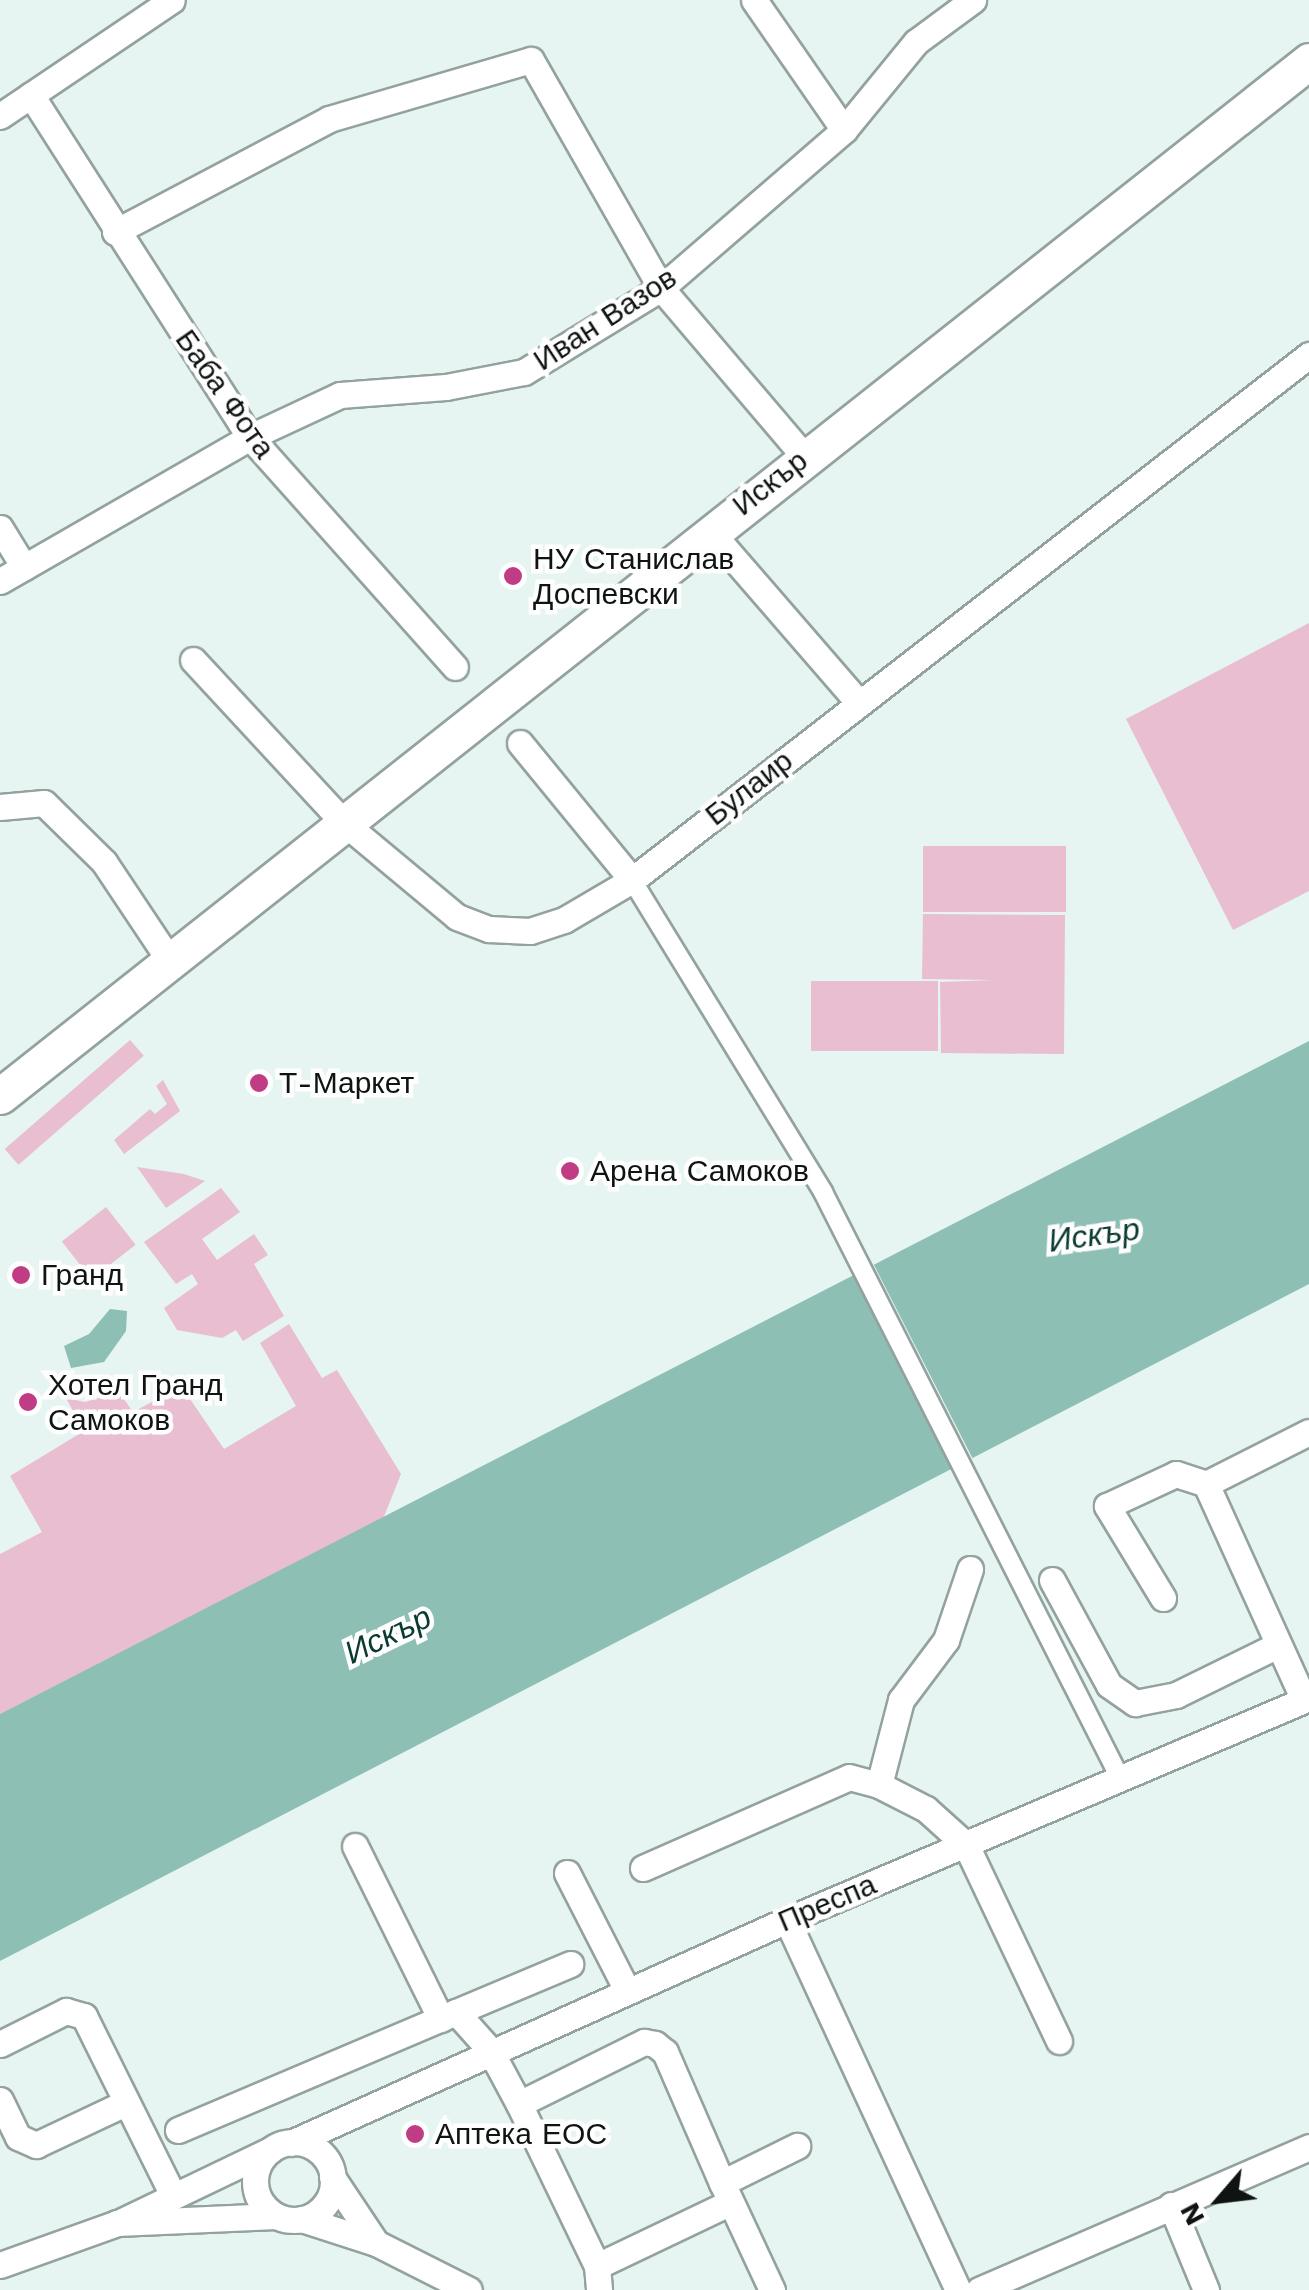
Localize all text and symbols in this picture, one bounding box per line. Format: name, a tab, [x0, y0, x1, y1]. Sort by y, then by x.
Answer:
street label: Иван Вазов	[527, 260, 683, 378]
street label: Баба Фота	[168, 323, 282, 465]
street label: Искър	[725, 443, 815, 523]
place label: НУ Станислав Доспевски	[533, 541, 734, 612]
marker: НУ Станислав Доспевски	[502, 565, 524, 587]
street label: Булаир	[698, 743, 800, 833]
place label: Т-Маркет	[279, 1065, 414, 1101]
marker: Т-Маркет	[248, 1072, 270, 1094]
place label: Арена Самоков	[590, 1153, 809, 1189]
marker: Арена Самоков	[559, 1160, 581, 1182]
water label: Искър	[1046, 1210, 1142, 1260]
place label: Гранд	[41, 1257, 123, 1293]
marker: Гранд	[10, 1264, 32, 1286]
place label: Хотел Гранд Самоков	[48, 1367, 223, 1438]
marker: Хотел Гранд Самоков	[17, 1391, 39, 1413]
water label: Искър	[338, 1598, 438, 1672]
street label: Преспа	[773, 1866, 881, 1940]
place label: Аптека ЕОС	[435, 2116, 607, 2152]
marker: Аптека ЕОС	[404, 2123, 426, 2145]
north arrow	[1169, 2150, 1269, 2250]
text: N	[1173, 2197, 1212, 2231]

